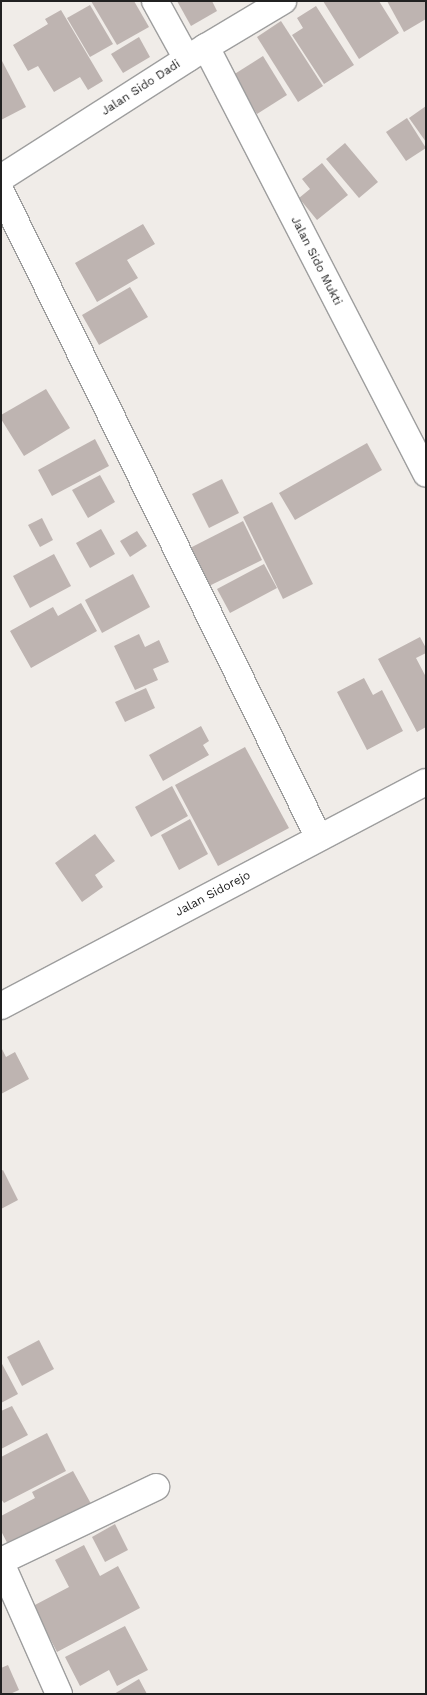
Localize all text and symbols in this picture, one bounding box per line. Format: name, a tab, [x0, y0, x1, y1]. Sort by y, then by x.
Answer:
street label: Jalan Sido Dadi	[99, 57, 183, 119]
street label: Jalan Sido Mukti	[287, 214, 345, 308]
street label: Jalan Sidorejo	[173, 868, 253, 920]

